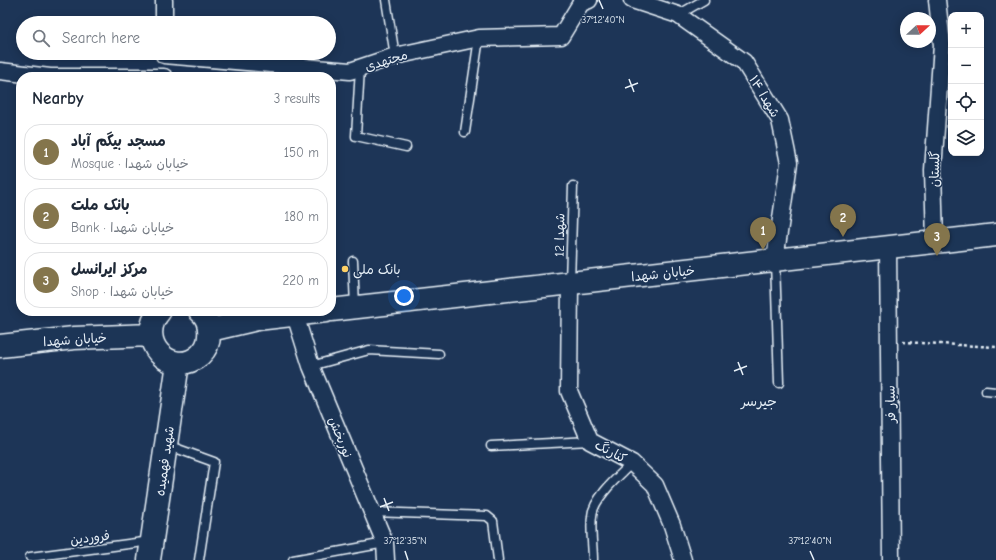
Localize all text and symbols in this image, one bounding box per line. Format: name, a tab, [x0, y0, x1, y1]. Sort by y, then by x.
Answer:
north arrow	[900, 12, 936, 48]
map controls	[948, 12, 984, 156]
button: +	[948, 12, 984, 48]
text: 37°12'40"N	[581, 14, 625, 26]
search box	[16, 16, 336, 60]
icon: search	[30, 27, 52, 49]
text: Search here	[62, 29, 140, 47]
street label: مجتهدی	[363, 47, 410, 75]
button: −	[948, 48, 984, 84]
street label: شهدا ۱۴	[746, 73, 783, 120]
button: locate	[948, 84, 984, 120]
text: Nearby	[32, 89, 83, 108]
text: 3 results	[274, 91, 320, 106]
button: layers	[948, 120, 984, 156]
text: مسجد بیگم آباد	[71, 132, 166, 150]
text: 1	[43, 145, 49, 160]
text: 150 m	[284, 145, 319, 160]
street label: گلستان	[927, 150, 942, 187]
text: Mosque · خیابان شهدا	[71, 156, 189, 171]
text: بانک ملت	[71, 196, 130, 214]
pin: 2	[830, 204, 856, 237]
text: 2	[43, 209, 49, 224]
text: 180 m	[284, 209, 319, 224]
street label: شهدا 12	[552, 213, 567, 257]
pin: 1	[750, 217, 776, 250]
text: Bank · خیابان شهدا	[71, 220, 174, 235]
pin: 3	[924, 223, 950, 256]
text: مرکز ایرانسل	[71, 260, 148, 278]
place label: بانک ملی	[353, 262, 401, 279]
street label: خیابان شهدا	[631, 263, 696, 285]
marker: بانک ملی	[340, 264, 350, 274]
text: 3	[43, 273, 49, 288]
text: 220 m	[282, 273, 319, 288]
text: Shop · خیابان شهدا	[71, 284, 174, 299]
your location	[394, 286, 414, 306]
street label: خیابان شهدا	[43, 330, 108, 350]
street label: سیار فر	[883, 385, 899, 424]
district label: جیرسر	[740, 393, 777, 410]
street label: نوربخش	[325, 415, 355, 460]
street label: شهید فهمیده	[152, 425, 178, 497]
street label: کنارنگ	[592, 437, 630, 467]
street label: فروردین	[69, 528, 111, 548]
text: 37°12'35"N	[383, 535, 427, 547]
text: 37°12'40"N	[788, 535, 832, 547]

